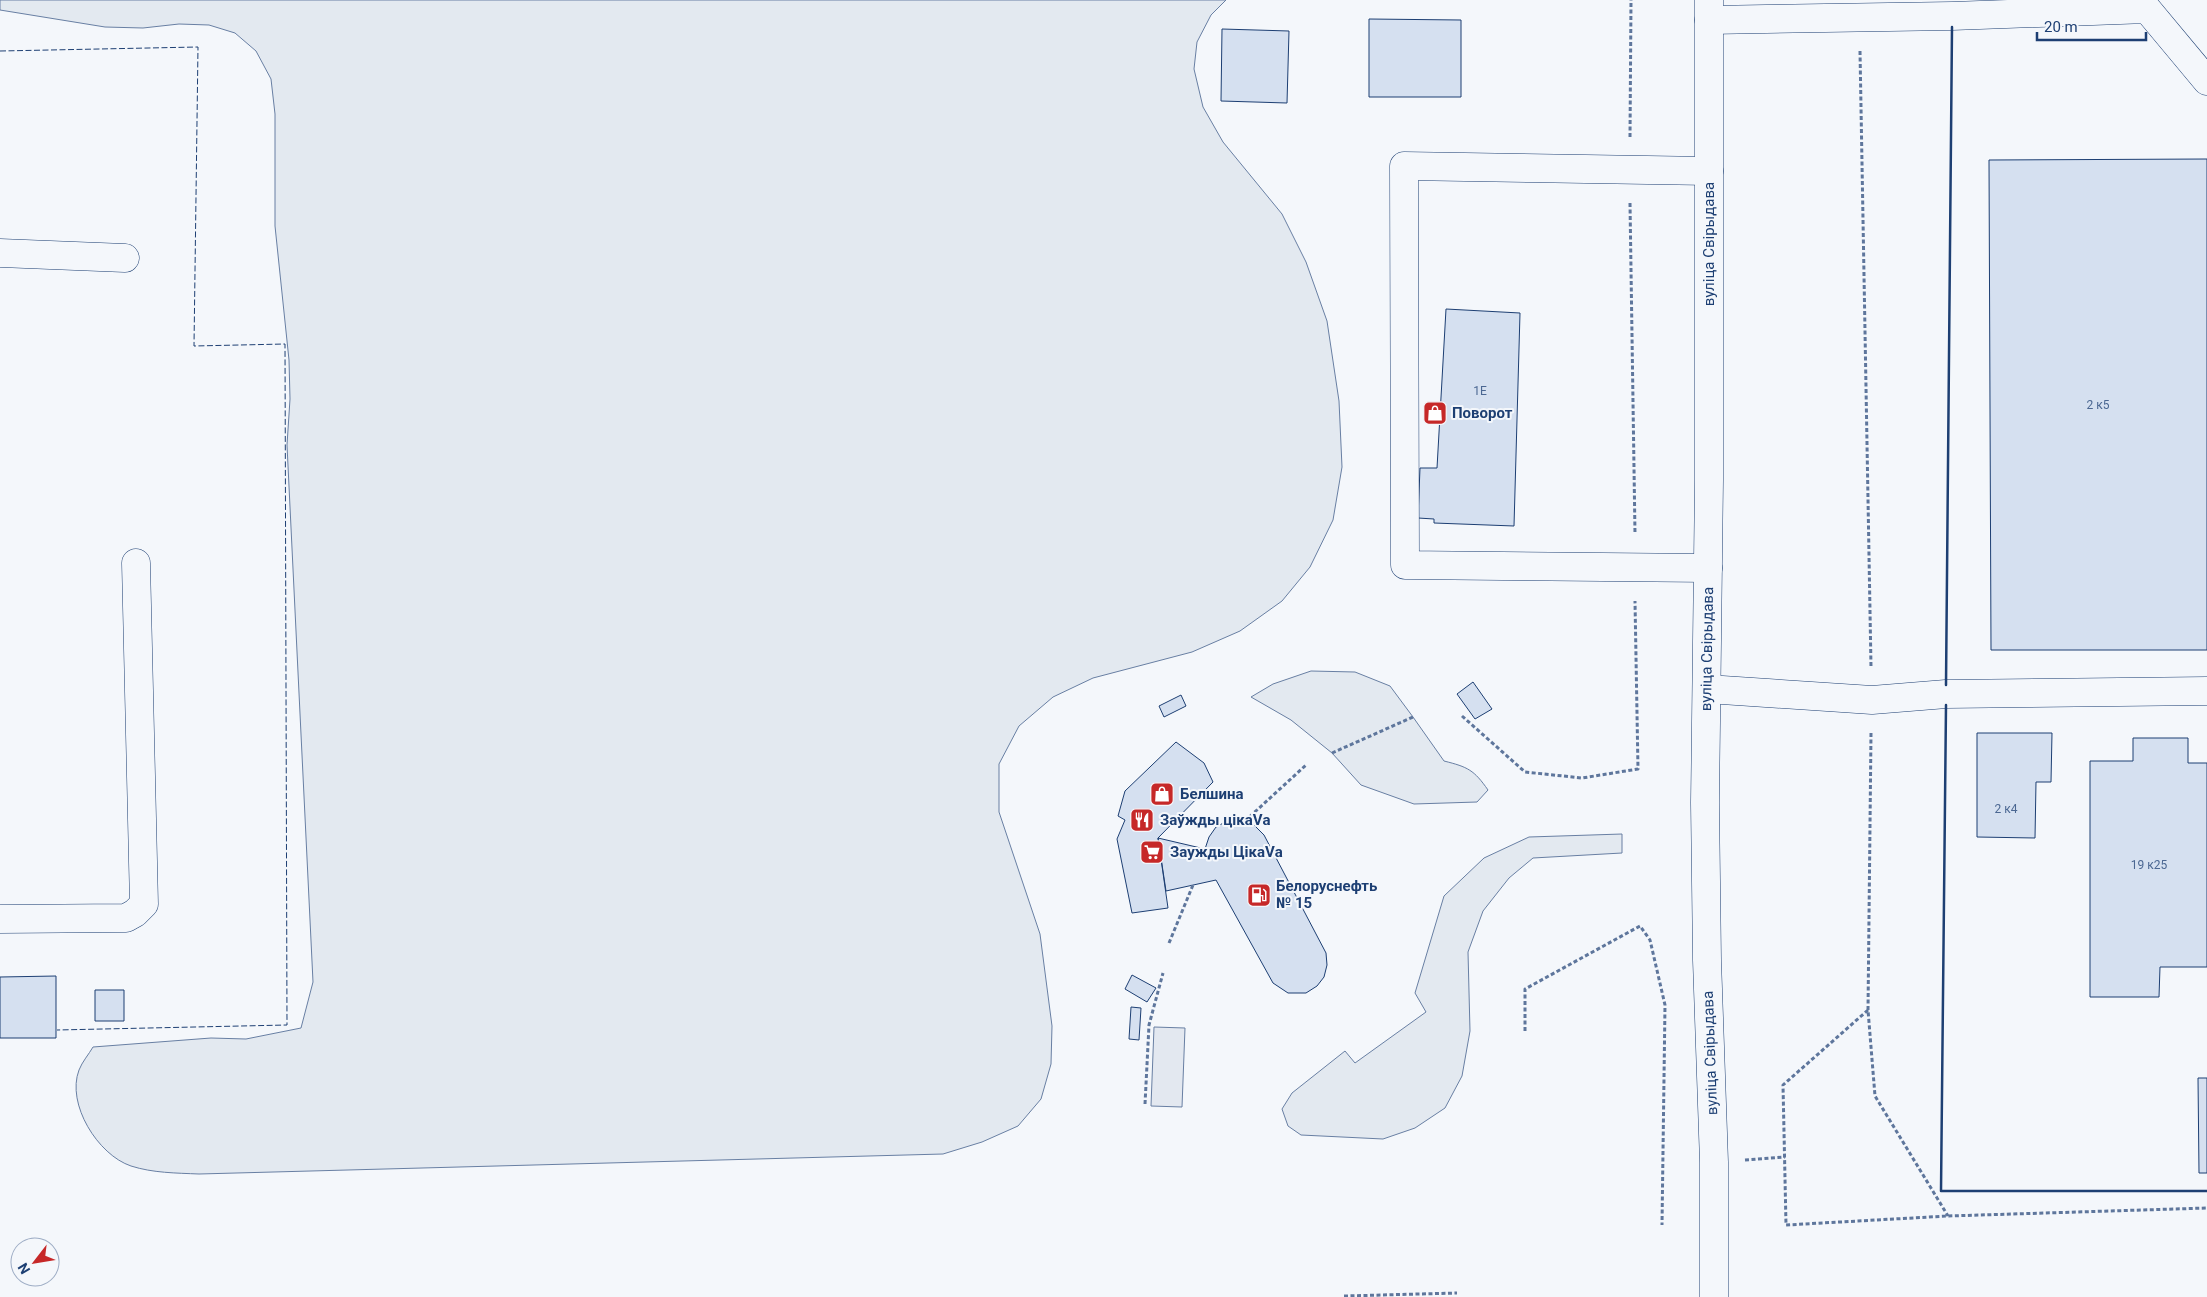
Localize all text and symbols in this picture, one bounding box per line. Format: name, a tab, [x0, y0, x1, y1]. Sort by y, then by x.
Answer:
scale bar	[2037, 10, 2146, 42]
text: 20 m	[2044, 18, 2078, 36]
street label: вуліца Свірыдава	[1700, 182, 1718, 306]
house number: 1Е	[1473, 384, 1487, 398]
house number: 2 к5	[2087, 398, 2110, 412]
shop icon: Поворот	[1422, 400, 1448, 426]
place label: Поворот	[1452, 404, 1513, 422]
street label: вуліца Свірыдава	[1697, 587, 1717, 711]
shop icon: Белшина	[1149, 781, 1175, 807]
place label: Белшина	[1180, 785, 1243, 803]
house number: 2 к4	[1995, 802, 2018, 816]
restaurant icon: Заўжды цікаVа	[1129, 807, 1155, 833]
place label: Заўжды цікаVа	[1160, 811, 1271, 829]
supermarket icon: Заужды ЦікаVа	[1139, 839, 1165, 865]
place label: Заужды ЦікаVа	[1170, 843, 1283, 861]
house number: 19 к25	[2131, 858, 2167, 872]
place label: Белоруснефть № 15	[1276, 877, 1377, 912]
fuel station icon: Белоруснефть № 15	[1246, 882, 1272, 908]
street label: вуліца Свірыдава	[1699, 991, 1721, 1115]
north arrow	[10, 1237, 60, 1287]
text: N	[14, 1260, 33, 1277]

